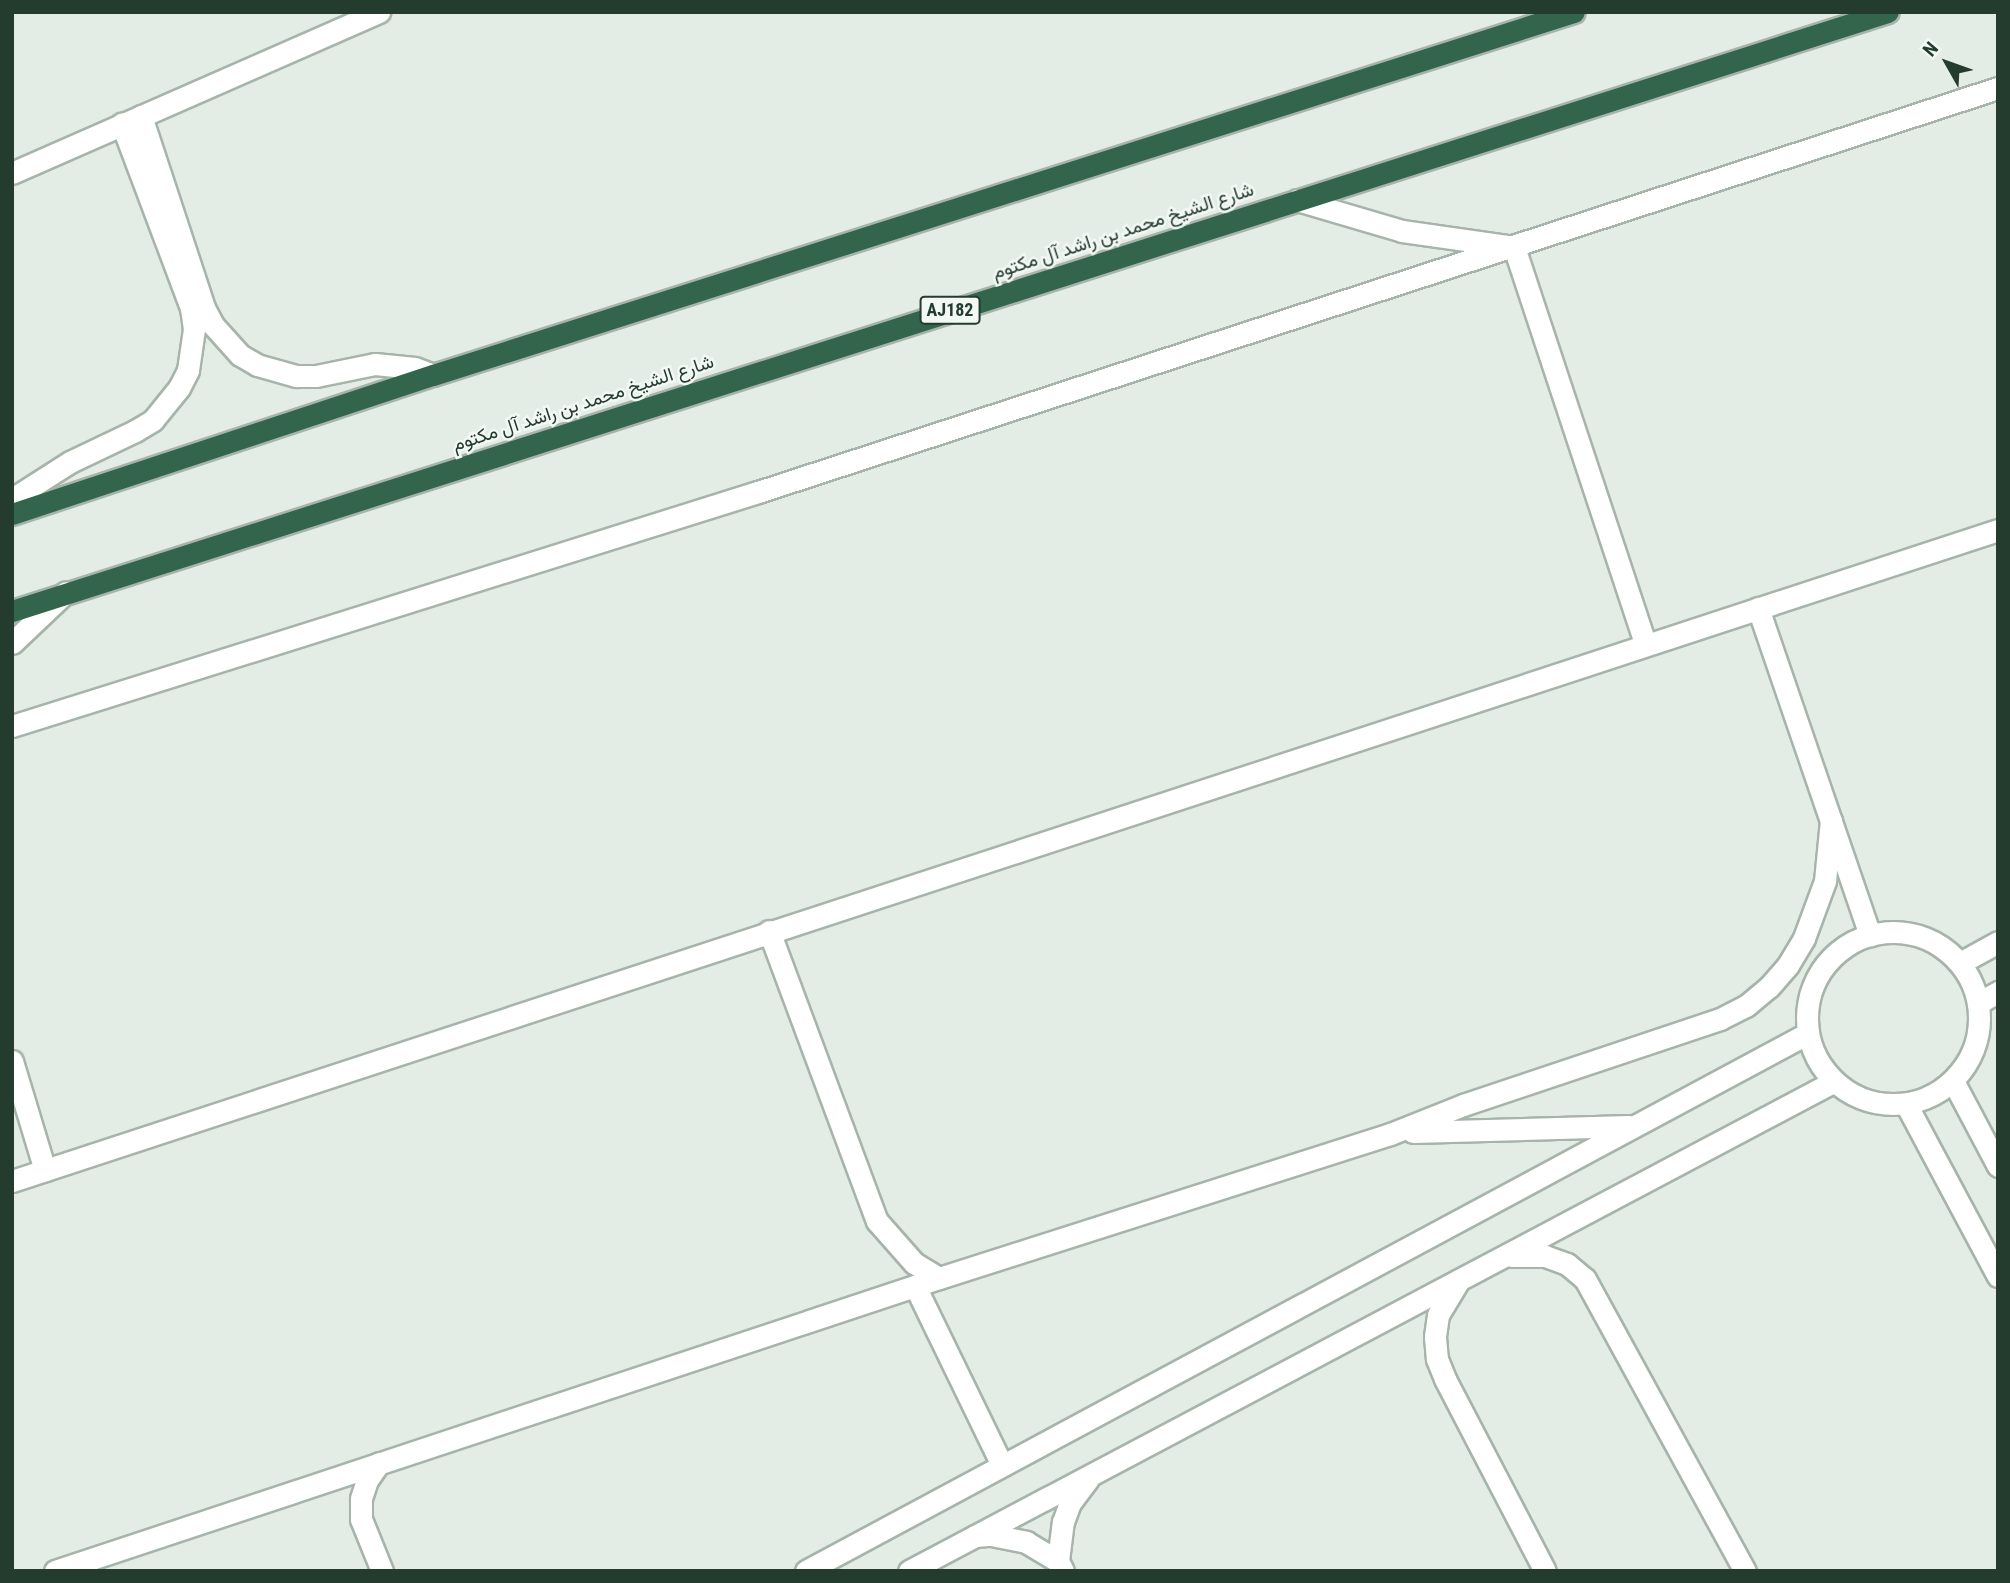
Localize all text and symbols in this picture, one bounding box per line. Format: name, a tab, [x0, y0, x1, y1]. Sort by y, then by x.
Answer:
north arrow	[1912, 28, 1982, 98]
text: N	[1918, 37, 1943, 61]
street label: شارع الشيخ محمد بن راشد آل مكتوم	[989, 178, 1257, 284]
road number: AJ182	[918, 296, 982, 324]
street label: شارع الشيخ محمد بن راشد آل مكتوم	[449, 350, 717, 456]

